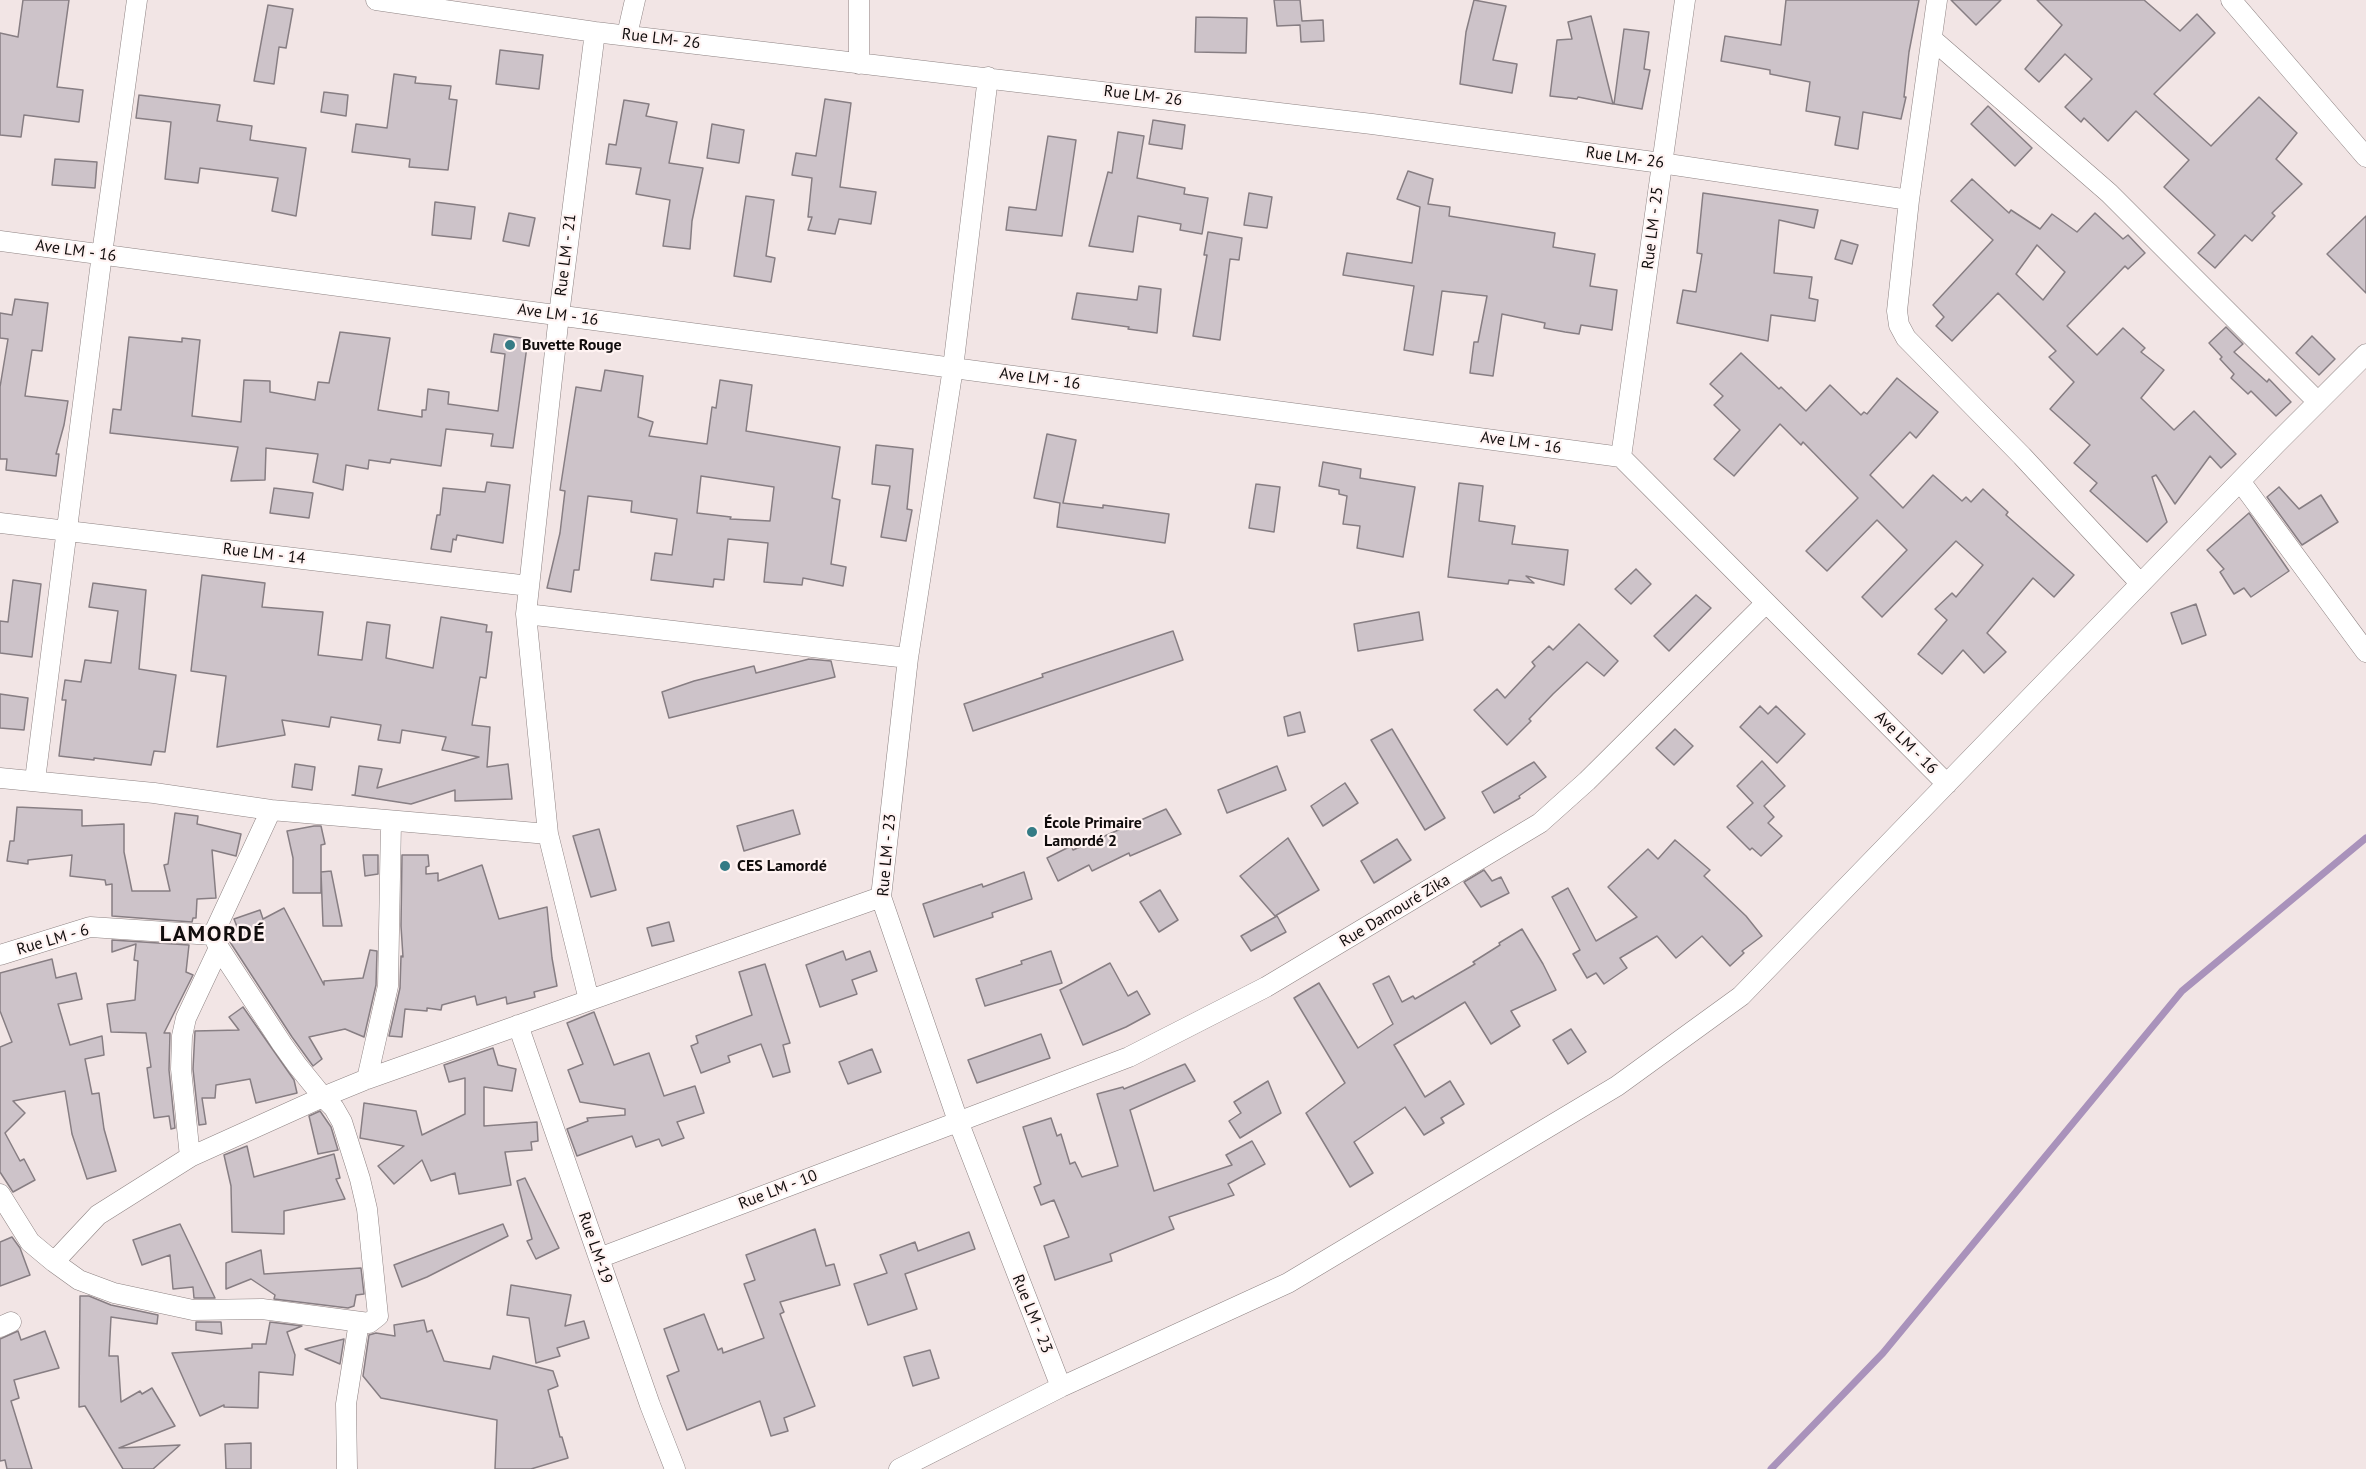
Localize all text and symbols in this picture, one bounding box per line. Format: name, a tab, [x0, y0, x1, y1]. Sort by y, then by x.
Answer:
street label: Rue LM- 26	[621, 25, 701, 53]
street label: Rue LM- 26	[1103, 82, 1183, 110]
street label: Rue LM- 26	[1585, 143, 1665, 173]
street label: Rue LM - 25	[1638, 186, 1668, 270]
street label: Rue LM - 21	[551, 213, 581, 297]
street label: Ave LM - 16	[34, 236, 118, 266]
street label: Ave LM - 16	[516, 300, 600, 330]
place label: Buvette Rouge	[522, 335, 622, 355]
marker: Buvette Rouge	[503, 338, 517, 352]
street label: Ave LM - 16	[998, 364, 1082, 394]
street label: Ave LM - 16	[1479, 428, 1563, 458]
street label: Rue LM - 14	[222, 539, 306, 569]
street label: Ave LM - 16	[1870, 707, 1942, 779]
street label: Rue LM - 23	[874, 813, 900, 897]
place label: École Primaire Lamordé 2	[1044, 813, 1142, 851]
marker: École Primaire Lamordé 2	[1025, 825, 1039, 839]
place label: CES Lamordé	[737, 856, 827, 876]
marker: CES Lamordé	[718, 859, 732, 873]
street label: Rue Damouré Zika	[1336, 870, 1454, 952]
street label: Rue LM - 6	[15, 921, 91, 959]
district label: LAMORDÉ	[160, 922, 266, 948]
street label: Rue LM - 10	[736, 1166, 820, 1214]
street label: Rue LM-19	[574, 1210, 616, 1286]
street label: Rue LM - 23	[1008, 1272, 1056, 1356]

